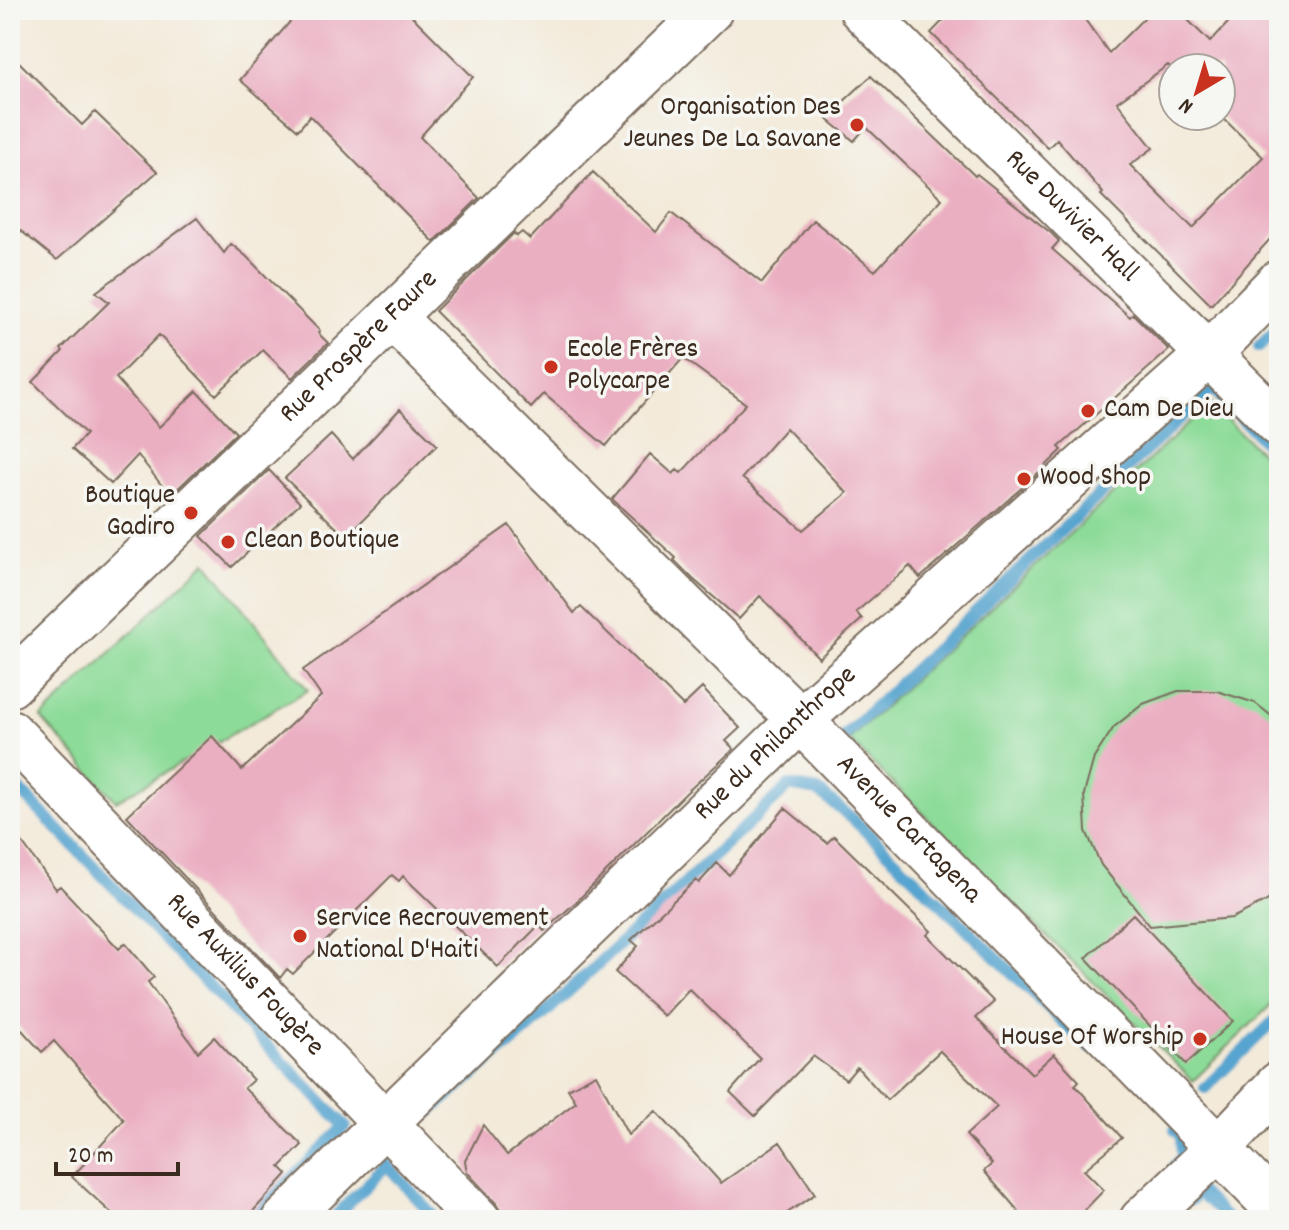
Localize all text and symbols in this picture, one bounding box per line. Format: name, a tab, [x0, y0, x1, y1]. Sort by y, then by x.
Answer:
north arrow	[1157, 52, 1237, 132]
place label: Organisation Des Jeunes De La Savane	[623, 89, 841, 161]
text: N	[1173, 89, 1201, 121]
marker: Organisation Des Jeunes De La Savane	[848, 116, 866, 134]
street label: Rue Duvivier Hall	[995, 141, 1147, 293]
street label: Rue Prospère Faure	[272, 262, 448, 434]
place label: Ecole Frères Polycarpe	[567, 331, 698, 403]
marker: Ecole Frères Polycarpe	[542, 358, 560, 376]
place label: Cam De Dieu	[1104, 391, 1234, 431]
marker: Cam De Dieu	[1079, 402, 1097, 420]
place label: Wood Shop	[1040, 459, 1151, 499]
marker: Wood Shop	[1015, 470, 1033, 488]
place label: Boutique Gadiro	[85, 477, 175, 549]
marker: Boutique Gadiro	[182, 504, 200, 522]
place label: Clean Boutique	[244, 522, 399, 562]
marker: Clean Boutique	[219, 533, 237, 551]
street label: Rue du Philanthrope	[686, 657, 867, 831]
street label: Avenue Cartagena	[825, 747, 990, 914]
street label: Rue Auxilius Fougère	[156, 885, 332, 1067]
place label: Service Recrouvement National D'Haiti	[316, 900, 549, 972]
marker: Service Recrouvement National D'Haiti	[291, 927, 309, 945]
place label: House Of Worship	[1001, 1019, 1184, 1059]
marker: House Of Worship	[1191, 1030, 1209, 1048]
scale bar	[56, 1126, 178, 1176]
text: 20 m	[68, 1140, 114, 1174]

